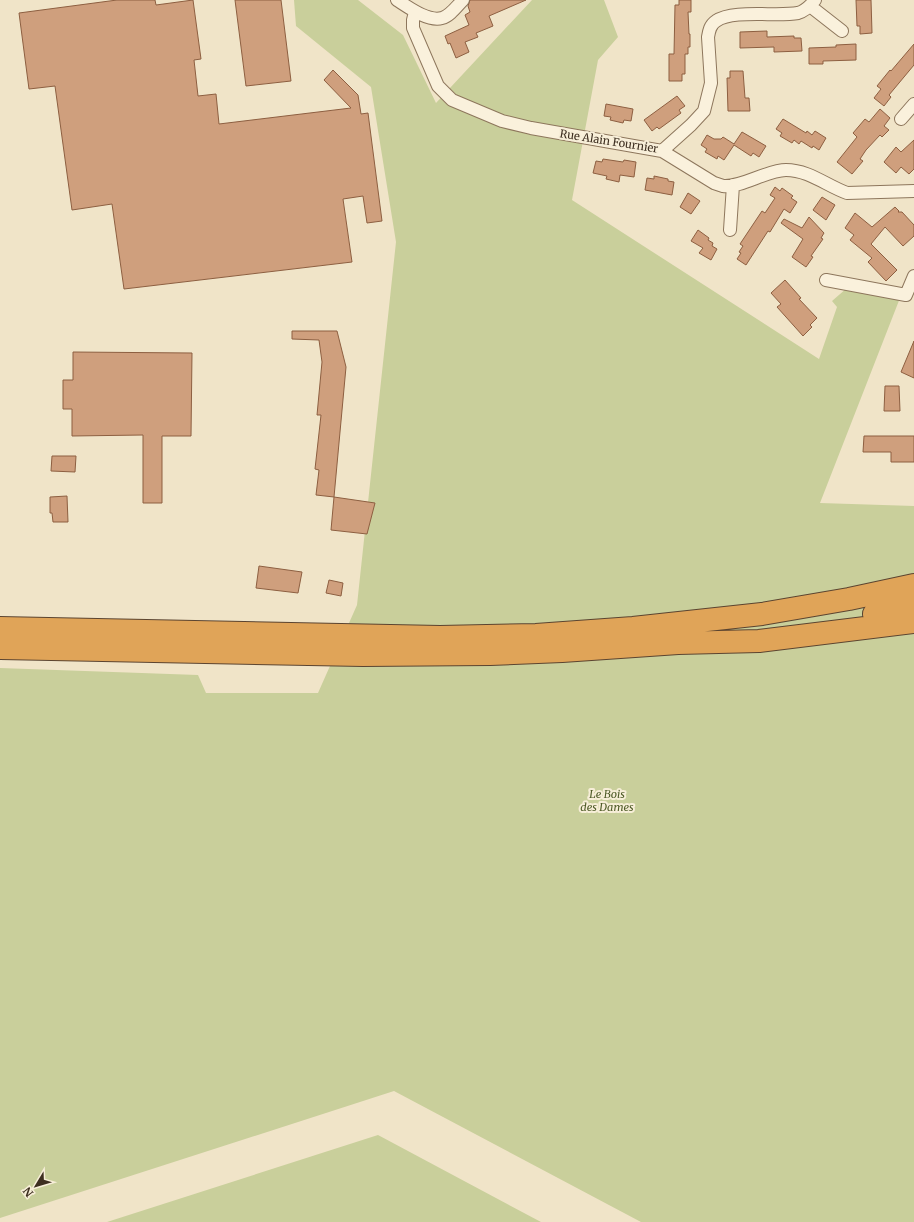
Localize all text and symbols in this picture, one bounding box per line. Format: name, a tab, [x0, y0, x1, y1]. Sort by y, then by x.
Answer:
street label: Rue Alain Fournier	[559, 126, 659, 156]
park label: Le Bois des Dames	[580, 787, 634, 814]
north arrow	[16, 1166, 56, 1206]
text: N	[20, 1184, 36, 1200]

